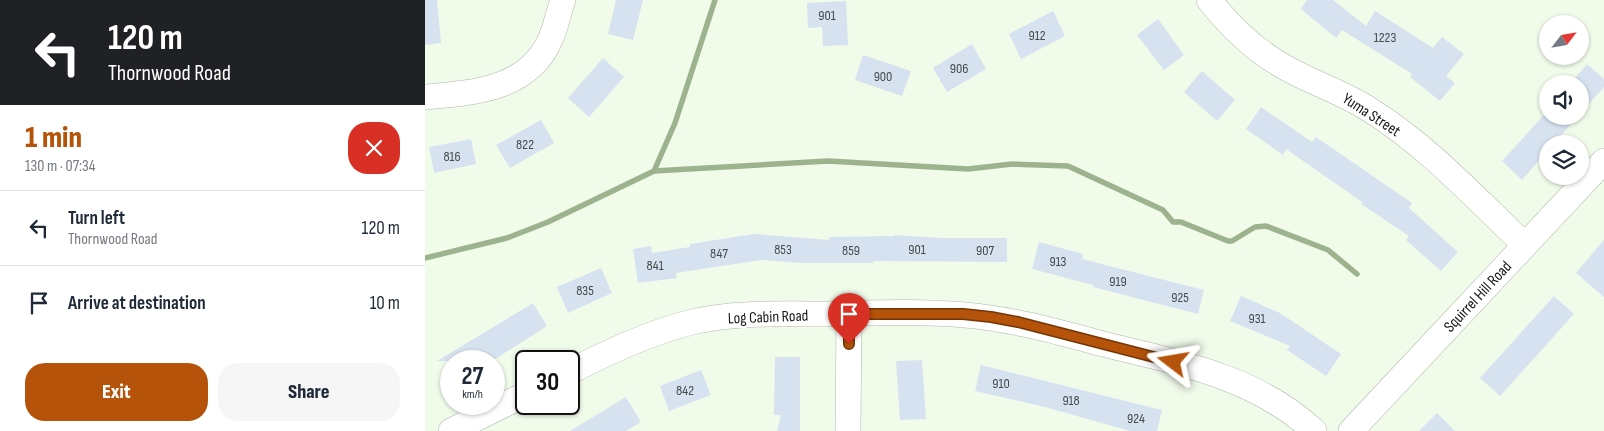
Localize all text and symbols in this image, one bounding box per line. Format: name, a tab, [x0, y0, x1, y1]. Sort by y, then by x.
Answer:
house number: 901	[818, 7, 836, 24]
north arrow	[1539, 15, 1589, 65]
map controls	[1539, 15, 1589, 185]
text: 120 m	[108, 17, 183, 60]
icon: left	[25, 20, 90, 85]
house number: 912	[1028, 27, 1046, 44]
house number: 1223	[1374, 29, 1396, 46]
text: Thornwood Road	[108, 60, 231, 87]
house number: 906	[950, 60, 968, 77]
house number: 900	[874, 68, 892, 85]
button: sound	[1539, 75, 1589, 125]
street label: Yuma Street	[1339, 89, 1404, 141]
text: 1 min	[25, 120, 82, 156]
button: close	[348, 122, 400, 174]
button: layers	[1539, 135, 1589, 185]
house number: 822	[516, 136, 534, 153]
house number: 816	[443, 148, 461, 165]
text: 130 m · 07:34	[25, 157, 95, 176]
text: Turn left	[68, 207, 125, 230]
icon: left	[25, 214, 53, 242]
text: 120 m	[362, 217, 400, 240]
text: Thornwood Road	[68, 230, 157, 249]
house number: 853	[774, 241, 792, 258]
house number: 901	[908, 241, 926, 258]
house number: 859	[842, 242, 860, 259]
house number: 907	[976, 242, 994, 259]
house number: 847	[710, 245, 728, 262]
house number: 913	[1050, 253, 1067, 270]
house number: 841	[646, 257, 664, 274]
street label: Squirrel Hill Road	[1440, 258, 1516, 337]
house number: 919	[1109, 273, 1127, 290]
house number: 835	[576, 282, 594, 299]
icon: arrive	[25, 289, 53, 317]
house number: 925	[1171, 289, 1189, 306]
text: Arrive at destination	[68, 292, 206, 315]
text: 10 m	[370, 292, 400, 315]
pin	[828, 293, 870, 344]
icon: arrive	[835, 300, 863, 328]
street label: Log Cabin Road	[727, 307, 809, 328]
house number: 931	[1249, 310, 1266, 327]
position arrow	[1146, 335, 1198, 387]
speed limit sign: 30	[515, 350, 580, 415]
text: 27	[462, 361, 483, 392]
button: Exit	[25, 363, 208, 421]
button: Share	[218, 363, 400, 421]
house number: 910	[992, 375, 1010, 392]
house number: 842	[676, 382, 694, 399]
text: km/h	[462, 387, 483, 402]
house number: 918	[1062, 392, 1080, 409]
house number: 924	[1127, 410, 1145, 427]

